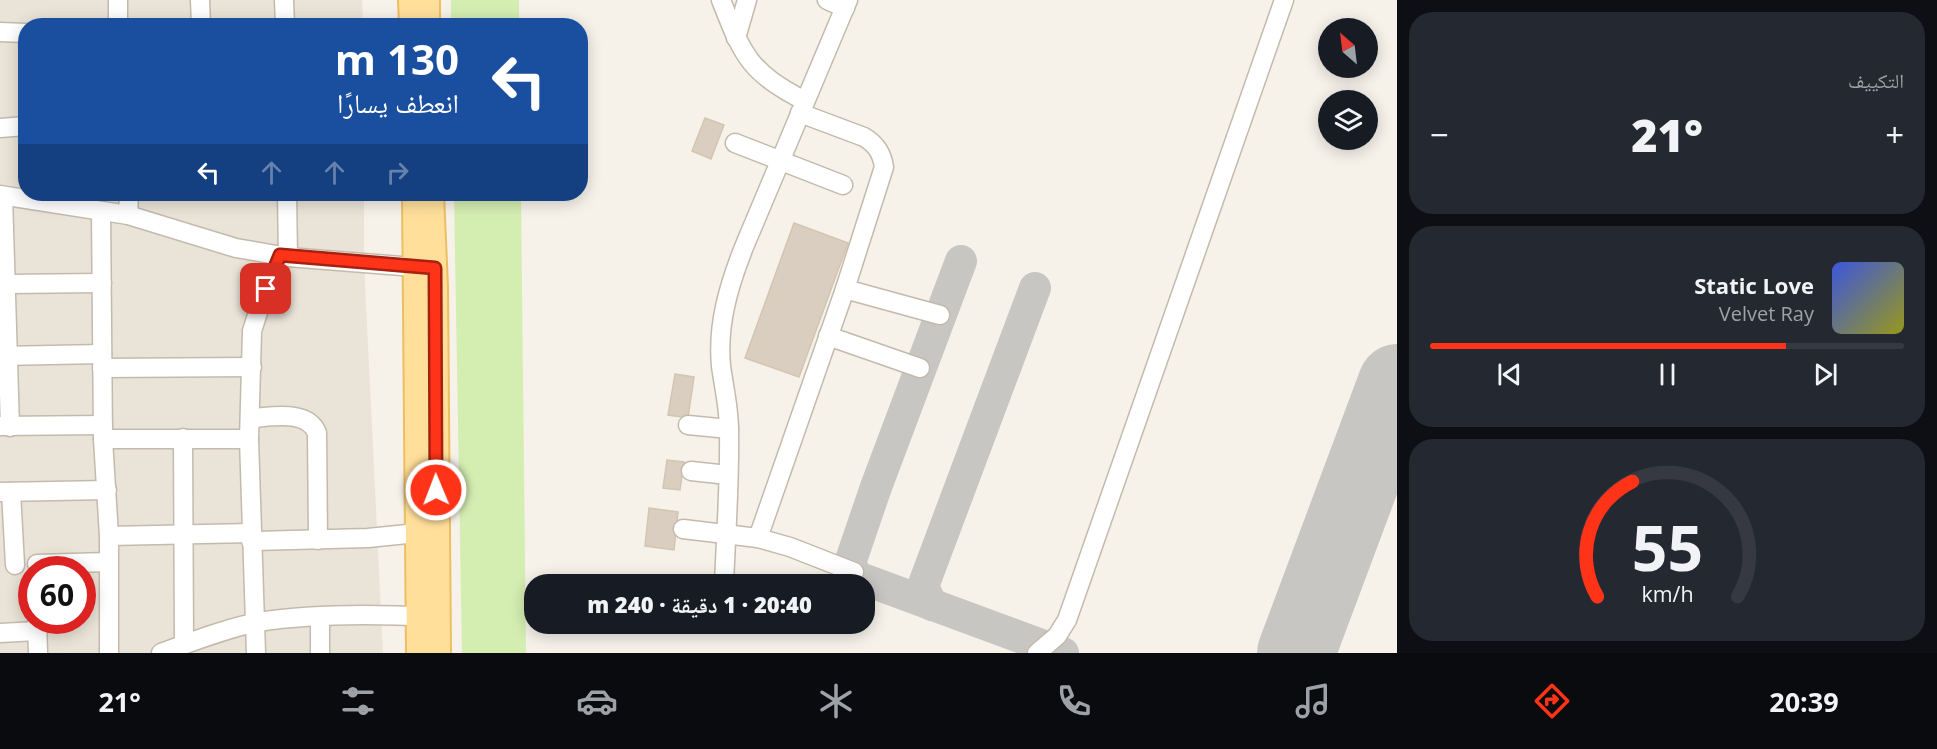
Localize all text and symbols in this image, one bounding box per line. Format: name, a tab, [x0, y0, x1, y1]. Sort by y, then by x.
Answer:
north arrow	[1318, 18, 1378, 78]
map controls	[1318, 18, 1378, 150]
text: 130 m	[335, 30, 459, 87]
icon: left	[480, 42, 558, 120]
text: التكييف	[1848, 67, 1904, 94]
text: انعطف يسارًا	[337, 84, 459, 121]
button: layers	[1318, 90, 1378, 150]
text: 21°	[1631, 104, 1703, 165]
text: −	[1430, 112, 1449, 157]
text: +	[1885, 112, 1904, 157]
icon: left	[192, 156, 225, 189]
icon: ahead	[255, 156, 288, 189]
icon: ahead	[318, 156, 351, 189]
icon: right	[381, 156, 414, 189]
pin	[240, 263, 291, 314]
text: Static Love	[1694, 270, 1814, 300]
icon: arrive	[249, 272, 282, 305]
text: Velvet Ray	[1719, 300, 1814, 327]
icon: previous	[1493, 358, 1526, 391]
icon: pause	[1651, 358, 1684, 391]
icon: next	[1809, 358, 1842, 391]
position arrow	[404, 458, 468, 522]
text: 55	[1631, 504, 1703, 589]
speed limit sign: 60	[18, 556, 96, 634]
text: km/h	[1641, 580, 1693, 609]
text: 20:40 · 1 دقيقة · 240 m	[587, 589, 812, 619]
icon: filters	[337, 680, 379, 722]
icon: car	[576, 680, 618, 722]
icon: climate	[815, 680, 857, 722]
icon: phone	[1053, 680, 1095, 722]
icon: music	[1292, 680, 1334, 722]
icon: directions	[1531, 680, 1573, 722]
text: 21°	[98, 683, 141, 720]
text: 20:39	[1769, 683, 1839, 720]

